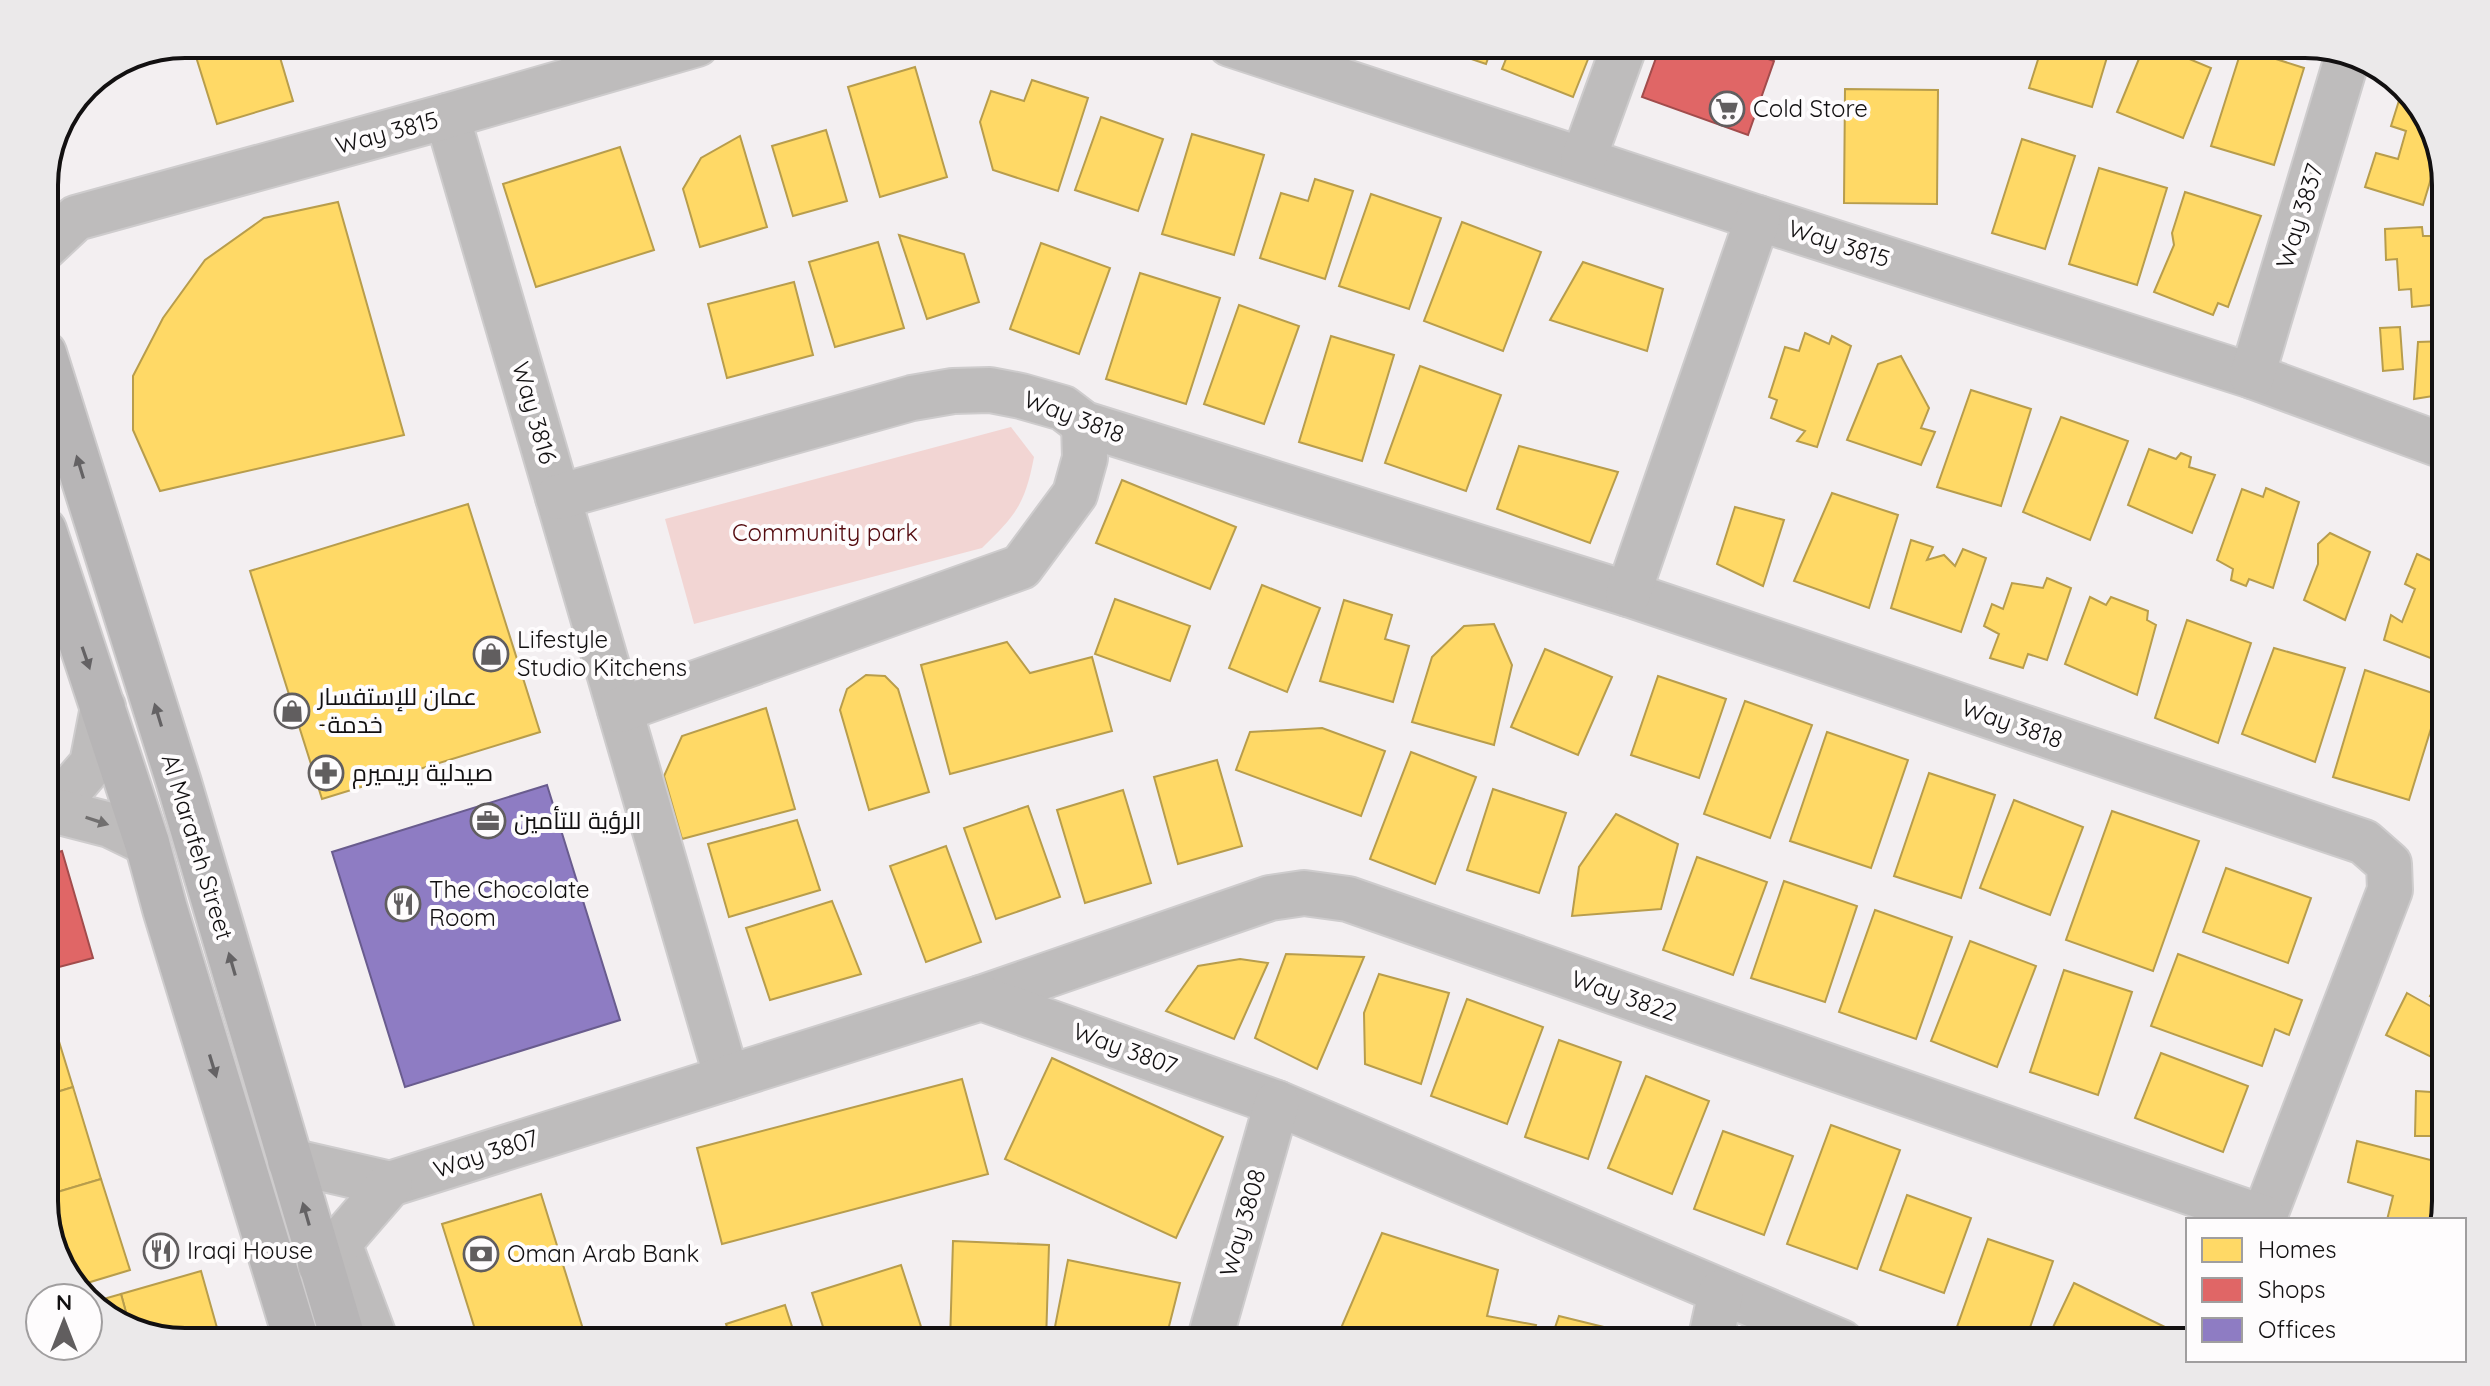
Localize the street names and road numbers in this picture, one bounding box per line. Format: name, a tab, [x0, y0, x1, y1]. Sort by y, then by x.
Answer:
street label: Way 3815	[332, 104, 441, 160]
street label: Way 3837	[2269, 160, 2329, 272]
street label: Way 3815	[1785, 213, 1894, 274]
street label: Way 3816	[506, 358, 564, 467]
street label: Way 3818	[1020, 383, 1129, 449]
street label: Way 3818	[1958, 692, 2067, 754]
street label: Al Marafeh Street	[155, 750, 240, 943]
street label: Way 3822	[1568, 963, 1681, 1027]
street label: Way 3807	[1069, 1015, 1181, 1081]
street label: Way 3807	[429, 1122, 542, 1184]
street label: Way 3808	[1212, 1165, 1272, 1280]

